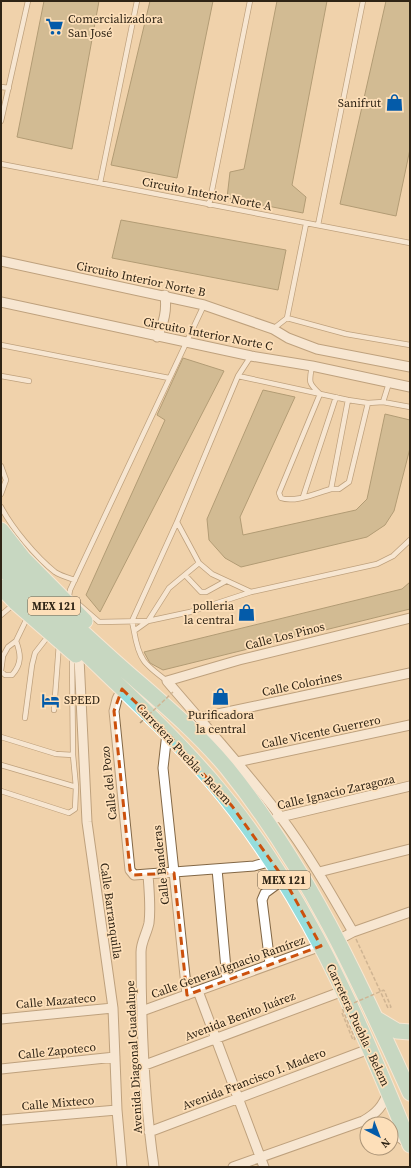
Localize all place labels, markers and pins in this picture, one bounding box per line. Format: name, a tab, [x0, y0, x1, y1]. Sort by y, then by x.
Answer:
place label: Comercializadora San José	[68, 11, 164, 41]
supermarket icon: Comercializadora San José	[45, 16, 65, 36]
shop icon: Sanifrut	[384, 93, 404, 113]
place label: Sanifrut	[338, 95, 381, 111]
place label: polleria la central	[184, 598, 235, 628]
shop icon: polleria la central	[237, 603, 257, 623]
shop icon: Purificadora la central	[211, 686, 231, 706]
hotel icon: SPEED	[41, 690, 61, 710]
place label: SPEED	[64, 692, 100, 708]
place label: Purificadora la central	[188, 707, 255, 737]

